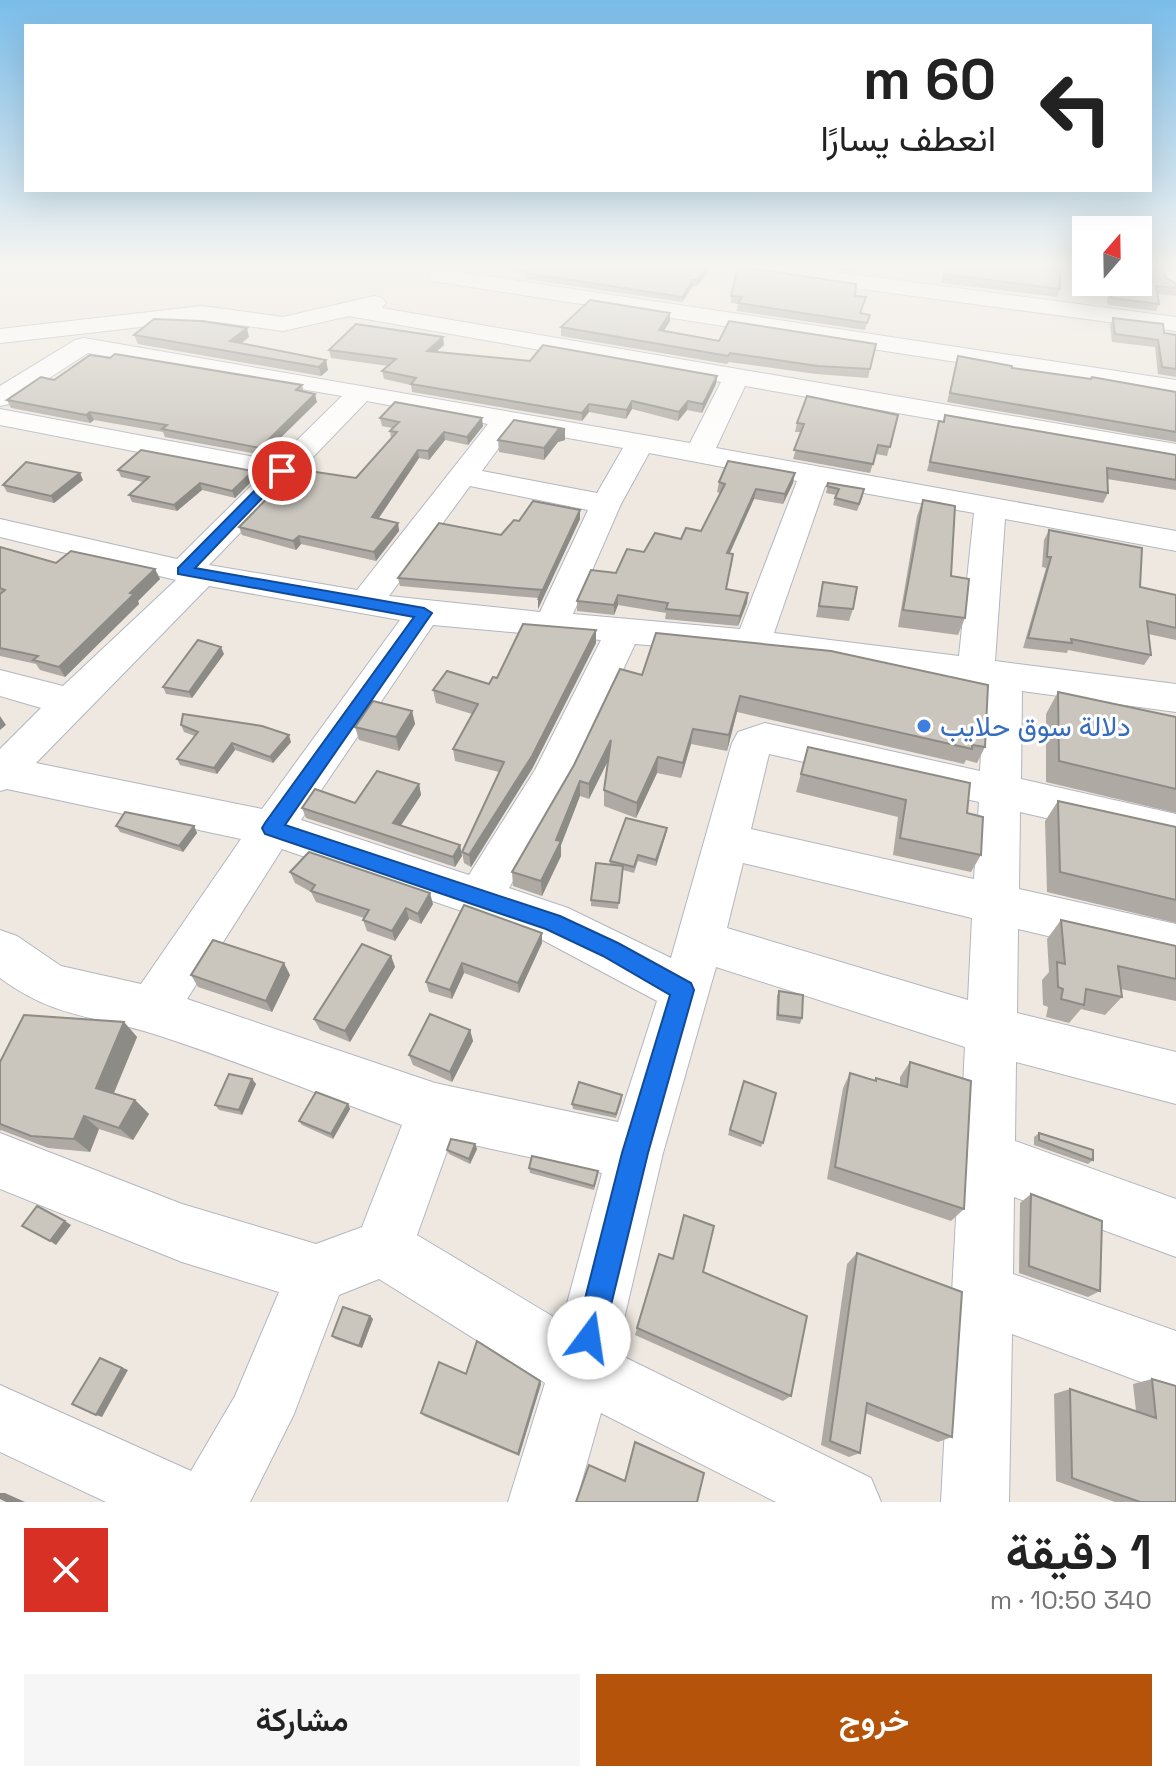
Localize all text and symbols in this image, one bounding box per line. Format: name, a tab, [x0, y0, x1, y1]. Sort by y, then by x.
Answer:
text: 60 m	[863, 44, 996, 115]
icon: left	[1024, 56, 1128, 160]
text: انعطف يسارًا	[821, 116, 996, 162]
north arrow	[1072, 216, 1152, 296]
map controls	[1072, 216, 1152, 296]
pin	[248, 437, 316, 505]
icon: arrive	[260, 449, 304, 493]
place label: دلالة سوق حلايب	[940, 708, 1131, 744]
marker: دلالة سوق حلايب	[915, 717, 933, 735]
position arrow	[547, 1296, 631, 1380]
text: 1 دقيقة	[1005, 1522, 1152, 1583]
button: close	[24, 1528, 108, 1612]
text: 340 m · 10:50	[990, 1583, 1152, 1617]
button: مشاركة	[24, 1674, 580, 1766]
button: خروج	[596, 1674, 1152, 1766]

